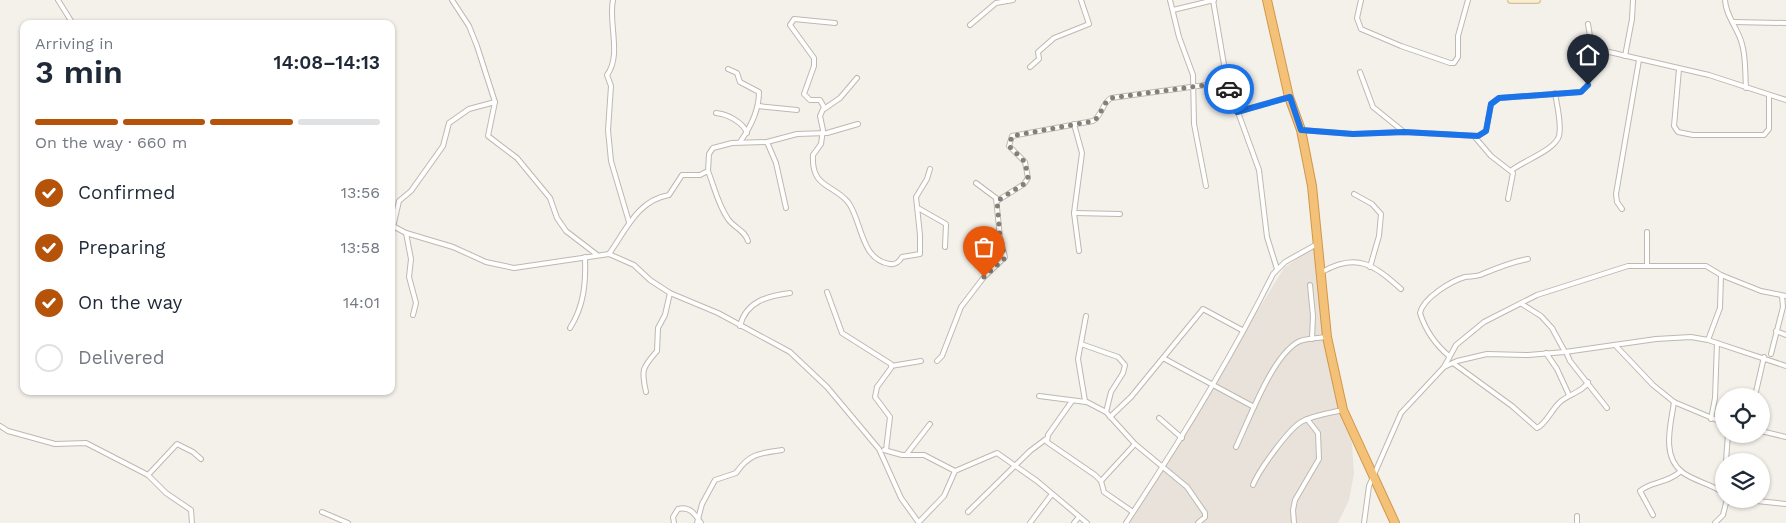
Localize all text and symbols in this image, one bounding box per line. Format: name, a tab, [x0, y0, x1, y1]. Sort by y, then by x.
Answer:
text: Arriving in	[35, 34, 113, 53]
pin	[1567, 34, 1609, 85]
icon: home	[1574, 41, 1602, 69]
text: 14:08–14:13	[274, 51, 380, 74]
text: 3 min	[35, 53, 123, 91]
courier	[1204, 64, 1254, 114]
icon: car	[1215, 75, 1243, 103]
text: On the way · 660 m	[35, 133, 187, 152]
icon: check	[35, 179, 63, 207]
text: Confirmed	[78, 181, 175, 204]
text: 13:56	[341, 183, 380, 202]
pin	[963, 226, 1005, 277]
icon: bag	[970, 233, 998, 261]
icon: check	[35, 234, 63, 262]
text: Preparing	[78, 236, 165, 259]
text: 13:58	[341, 238, 380, 257]
icon: check	[35, 289, 63, 317]
text: On the way	[78, 291, 182, 314]
text: 14:01	[343, 293, 380, 312]
text: Delivered	[78, 346, 165, 369]
map controls	[1715, 388, 1770, 508]
button: locate	[1715, 388, 1770, 443]
button: layers	[1715, 453, 1770, 508]

